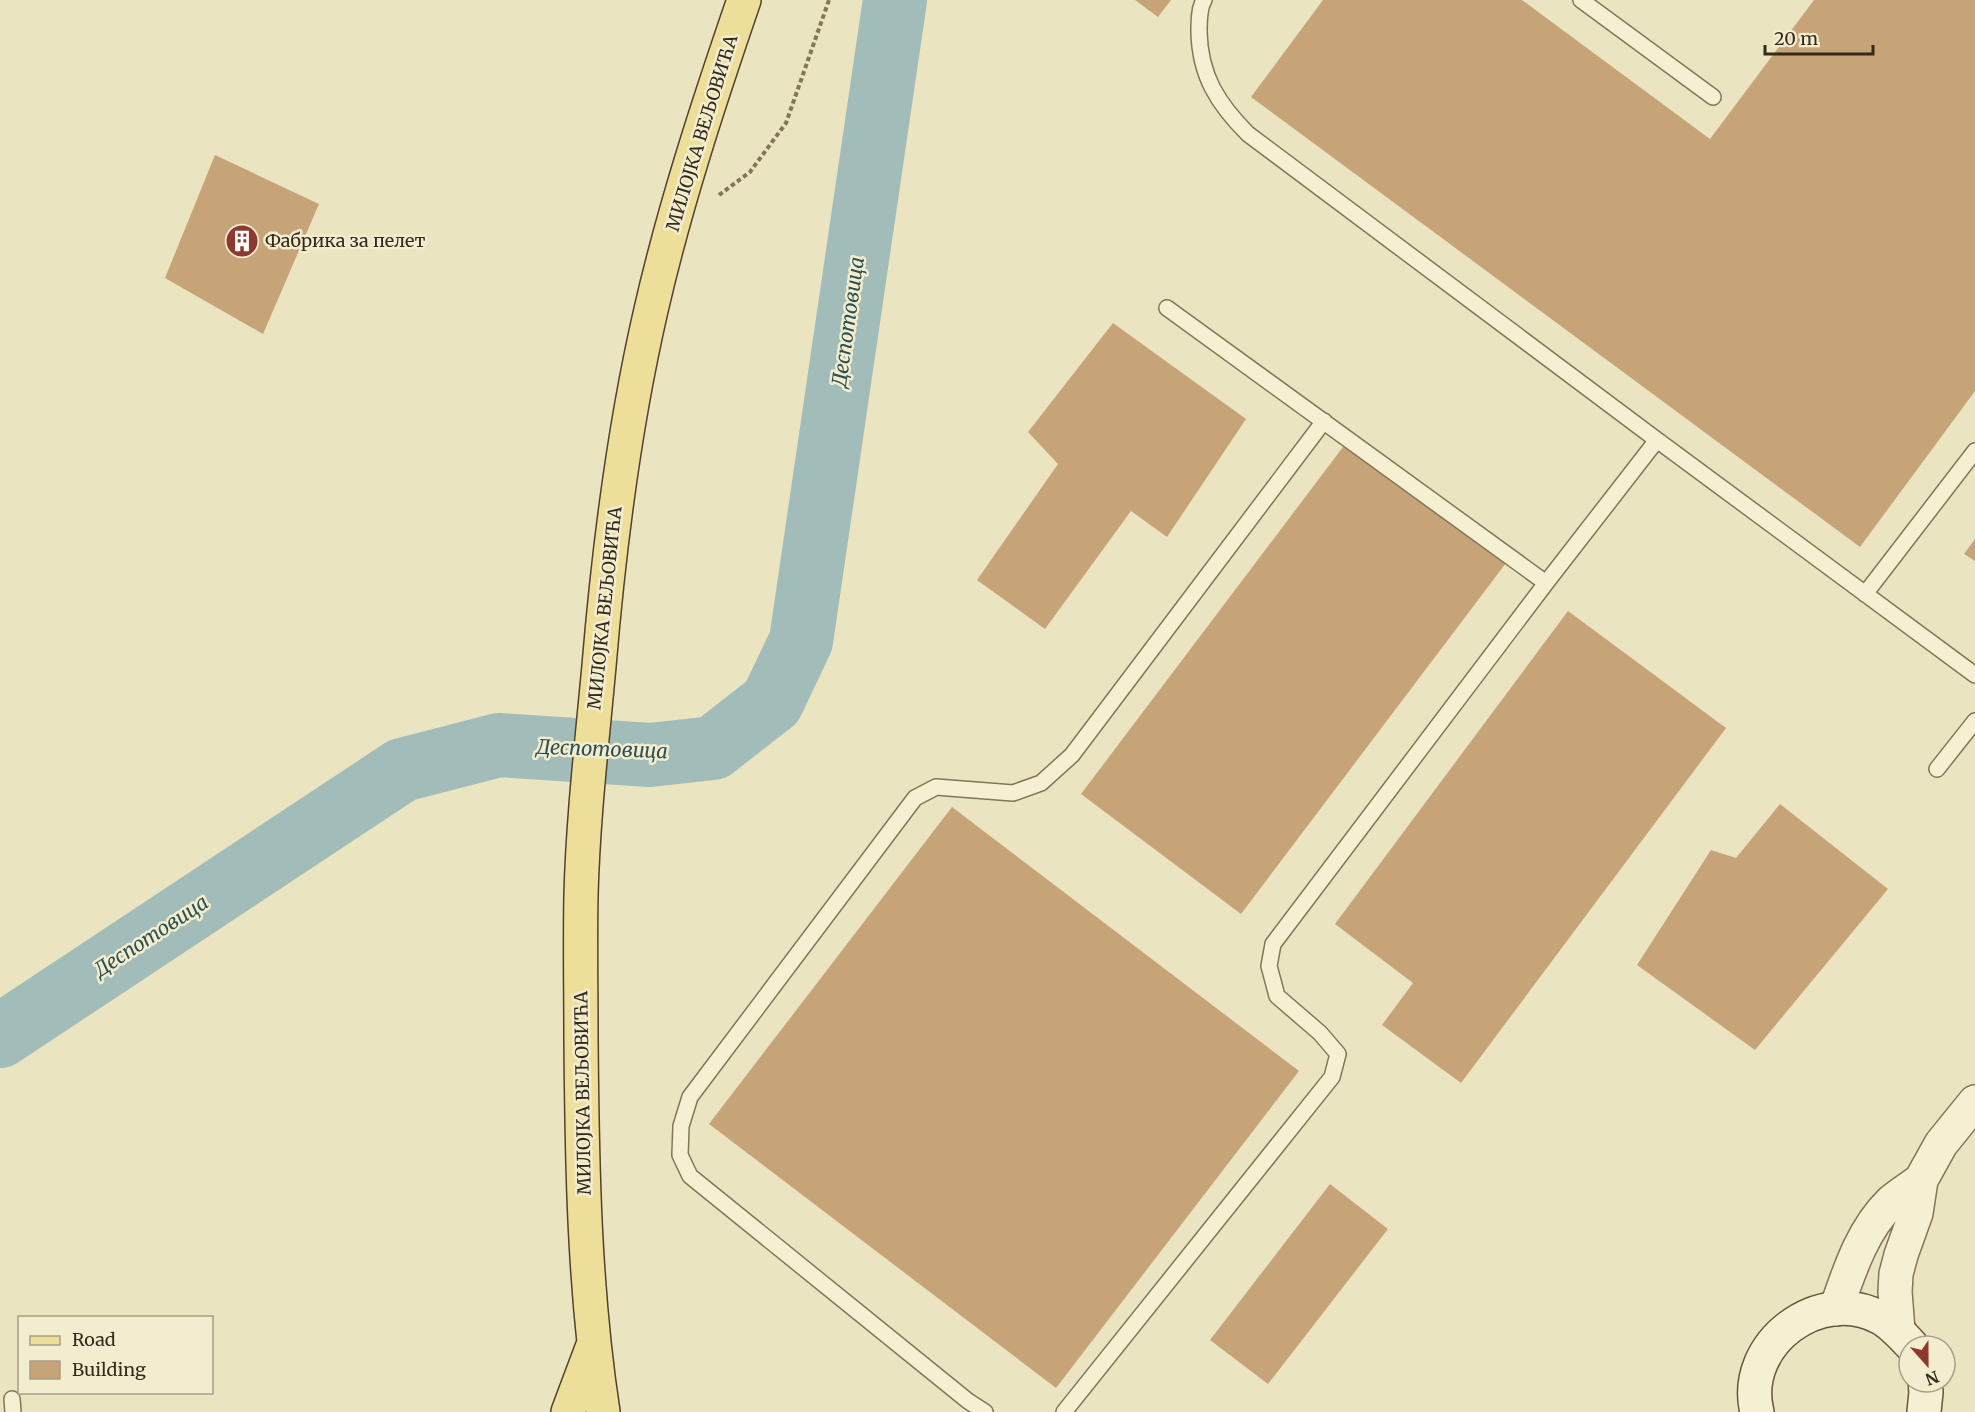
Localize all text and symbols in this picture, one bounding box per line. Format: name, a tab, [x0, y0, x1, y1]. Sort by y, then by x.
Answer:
scale bar	[1765, 18, 1873, 56]
text: 20 m	[1774, 27, 1818, 50]
street label: МИЛОЈКА ВЕЉОВИЋА	[661, 32, 742, 234]
building icon: Фабрика за пелет	[224, 223, 260, 259]
place label: Фабрика за пелет	[265, 229, 425, 252]
water label: Деспотовица	[826, 255, 869, 391]
street label: МИЛОЈКА ВЕЉОВИЋА	[582, 505, 627, 711]
water label: Деспотовица	[534, 734, 668, 763]
water label: Деспотовица	[87, 889, 213, 983]
street label: МИЛОЈКА ВЕЉОВИЋА	[569, 990, 596, 1195]
legend	[18, 1316, 213, 1394]
text: Road	[72, 1328, 116, 1351]
north arrow	[1897, 1334, 1957, 1394]
text: Building	[72, 1358, 146, 1381]
text: N	[1923, 1366, 1942, 1390]

